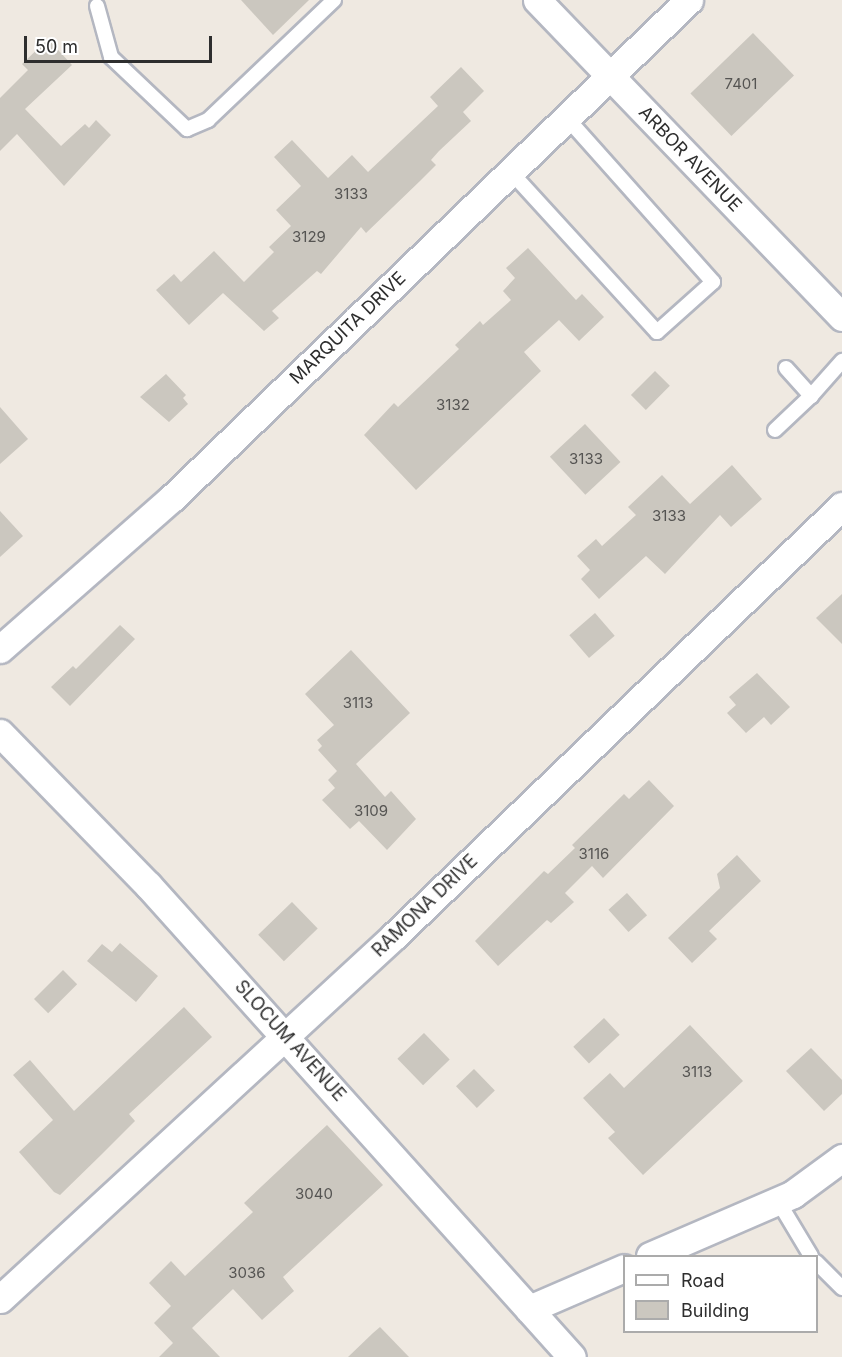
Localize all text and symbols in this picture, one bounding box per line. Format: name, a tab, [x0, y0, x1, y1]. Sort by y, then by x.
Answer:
scale bar	[27, 24, 214, 62]
text: 50 m	[35, 36, 78, 57]
house number: 7401	[725, 75, 757, 93]
street label: ARBOR AVENUE	[634, 102, 746, 216]
house number: 3133	[334, 185, 368, 203]
house number: 3129	[292, 228, 326, 246]
street label: MARQUITA DRIVE	[286, 267, 410, 389]
house number: 3132	[436, 396, 470, 414]
house number: 3133	[569, 450, 603, 468]
house number: 3133	[652, 507, 686, 525]
house number: 3113	[343, 694, 373, 712]
house number: 3109	[354, 802, 388, 820]
house number: 3116	[579, 845, 609, 863]
street label: RAMONA DRIVE	[368, 850, 482, 962]
street label: SLOCUM AVENUE	[230, 976, 350, 1106]
house number: 3113	[682, 1063, 712, 1081]
house number: 3040	[295, 1185, 333, 1203]
legend	[623, 1255, 818, 1333]
house number: 3036	[228, 1264, 266, 1282]
text: Road	[681, 1270, 724, 1291]
text: Building	[681, 1300, 749, 1321]

